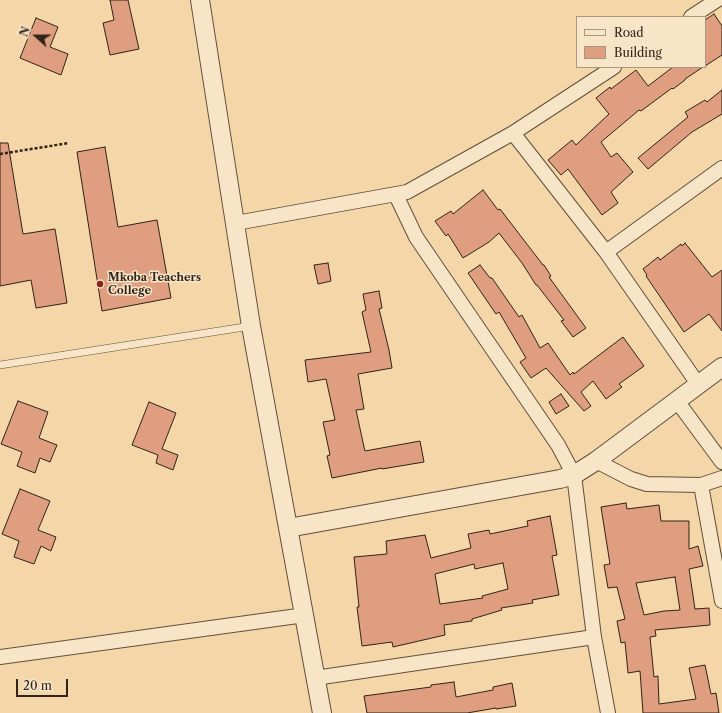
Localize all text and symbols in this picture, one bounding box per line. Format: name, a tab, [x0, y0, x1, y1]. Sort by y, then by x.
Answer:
north arrow	[16, 16, 56, 56]
legend	[576, 16, 706, 68]
text: N	[17, 25, 33, 39]
text: Road	[614, 25, 644, 40]
text: Building	[614, 45, 662, 60]
place label: Mkoba Teachers College	[108, 271, 201, 297]
marker: Mkoba Teachers College	[95, 279, 105, 289]
scale bar	[18, 671, 70, 697]
text: 20 m	[23, 678, 52, 693]

